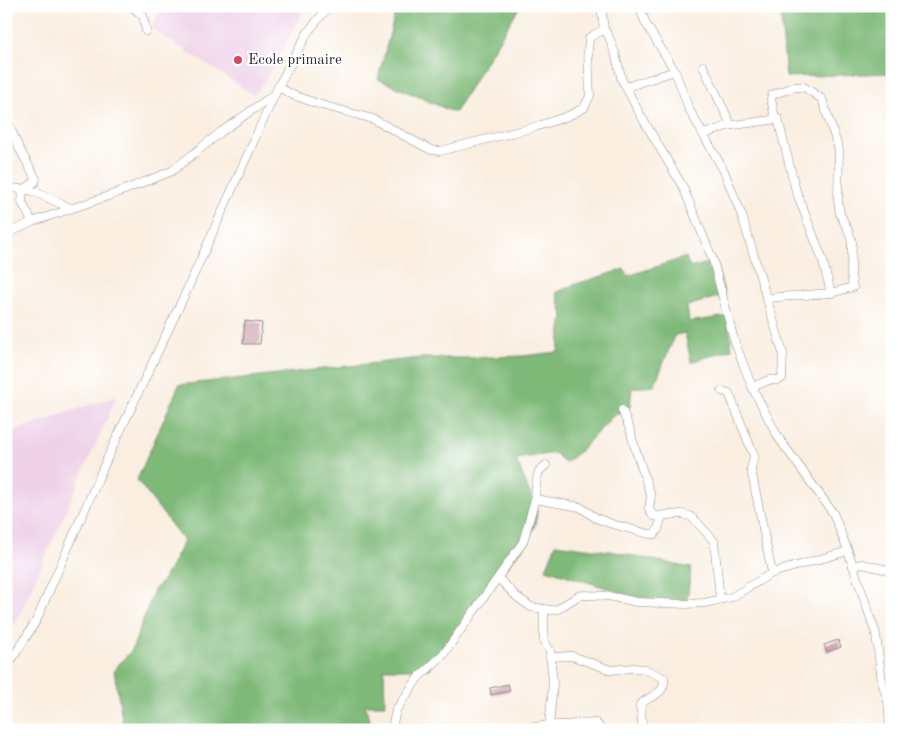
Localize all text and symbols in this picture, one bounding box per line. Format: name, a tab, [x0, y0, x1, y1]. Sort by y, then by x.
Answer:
place label: Ecole primaire	[248, 53, 342, 68]
marker: Ecole primaire	[232, 54, 244, 66]

